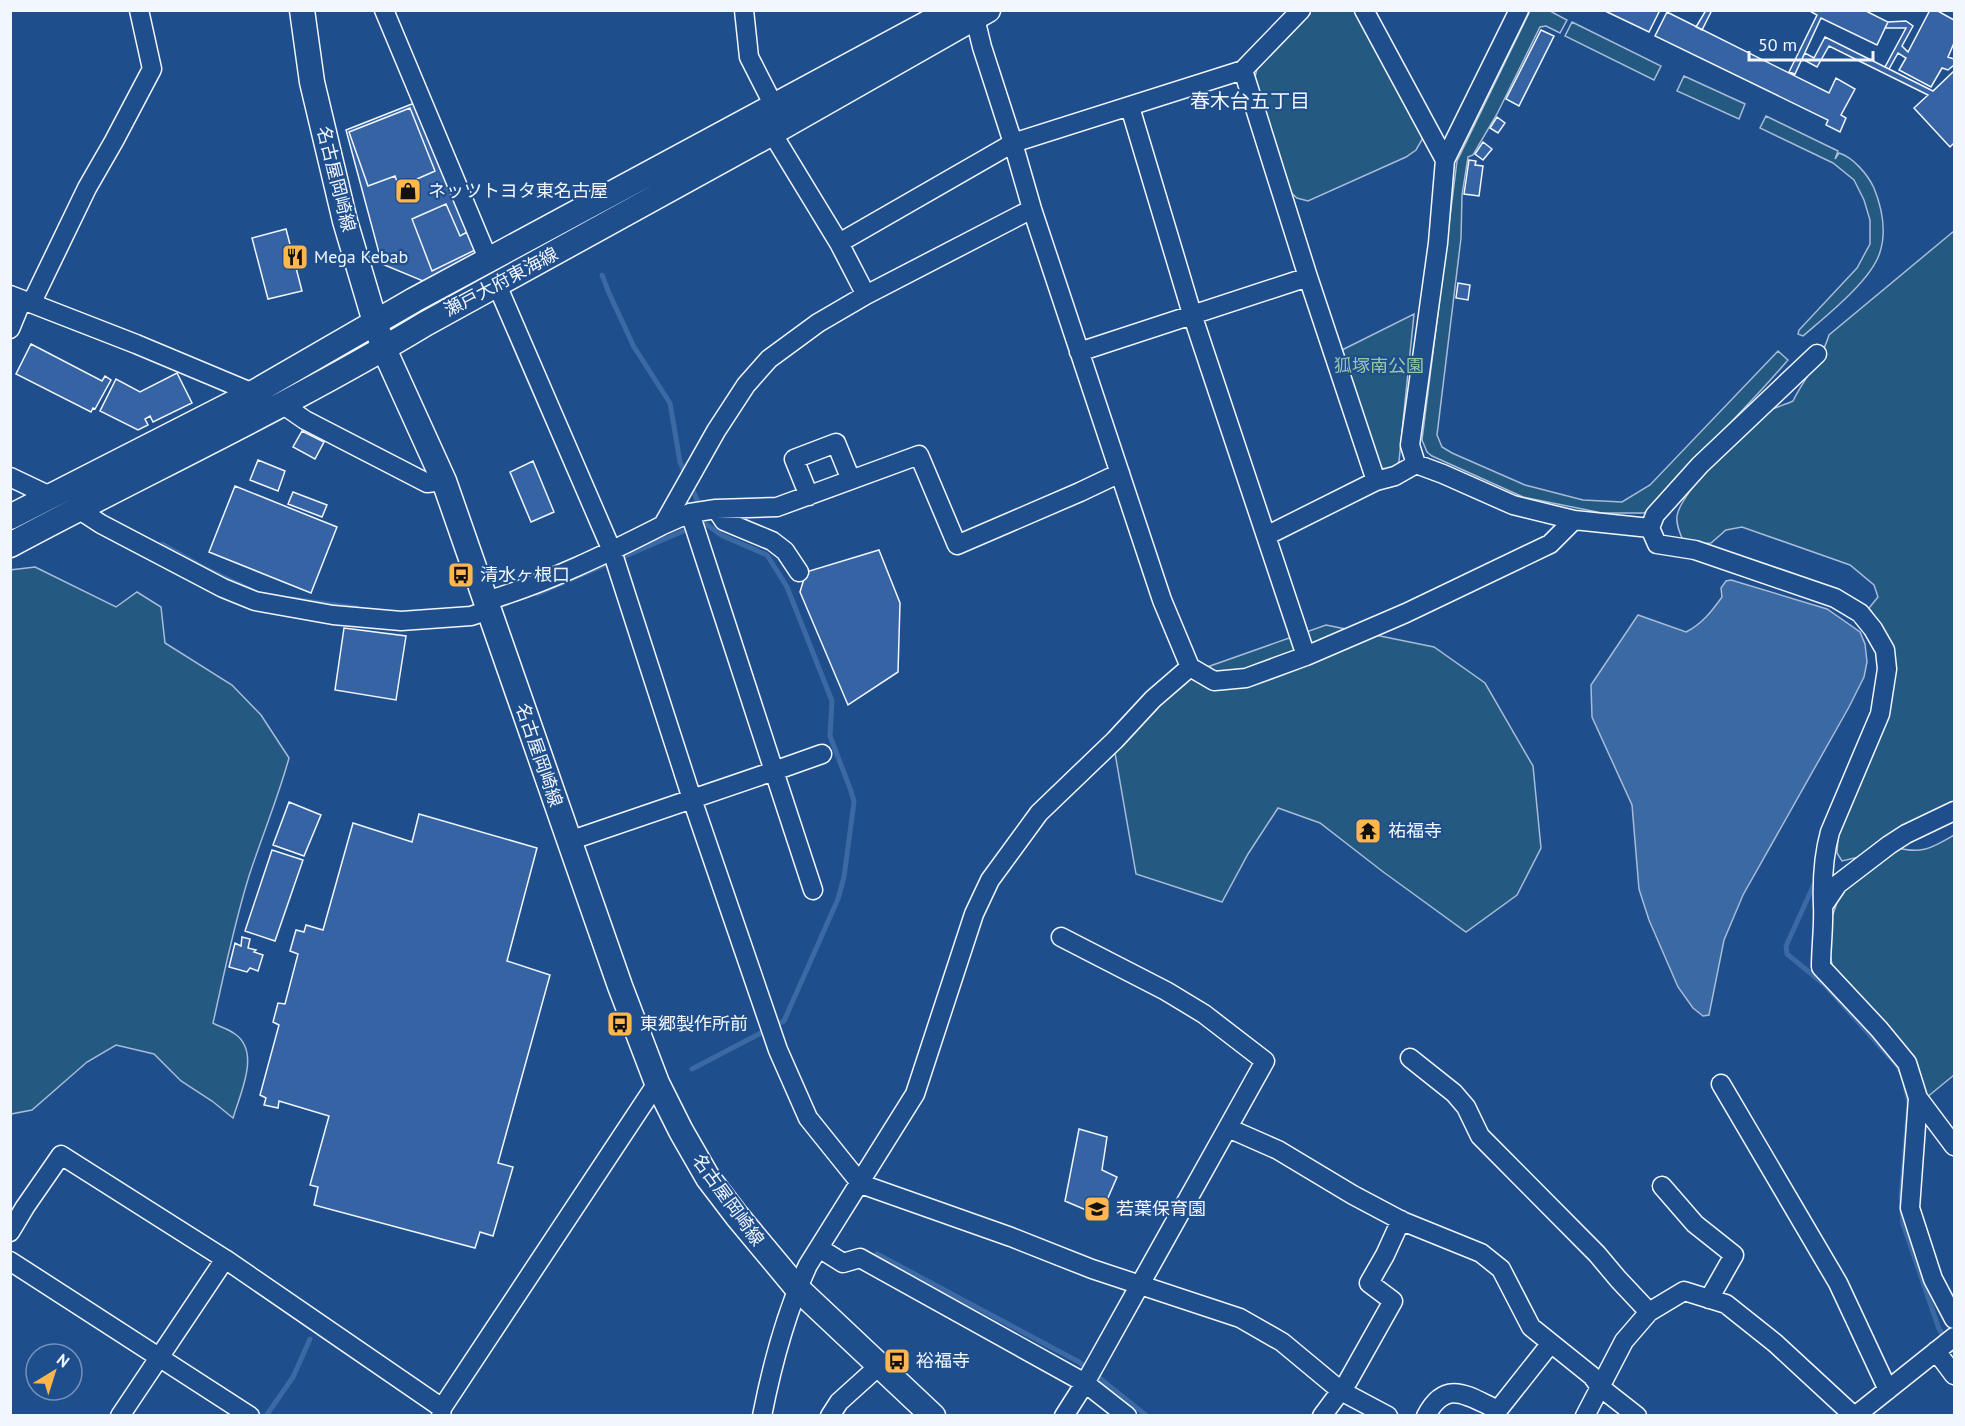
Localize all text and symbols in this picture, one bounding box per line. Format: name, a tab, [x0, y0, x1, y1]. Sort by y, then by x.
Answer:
scale bar	[1749, 24, 1874, 62]
text: 50 m	[1758, 33, 1797, 56]
district label: 春木台五丁目	[1190, 88, 1310, 114]
street label: 名古屋岡崎線	[312, 124, 361, 234]
shop icon: ネッツトヨタ東名古屋	[393, 176, 423, 206]
place label: ネッツトヨタ東名古屋	[428, 179, 608, 202]
restaurant icon: Mega Kebab	[280, 242, 310, 272]
street label: 瀬戸大府東海線	[440, 242, 562, 321]
place label: Mega Kebab	[314, 245, 408, 268]
park label: 狐塚南公園	[1334, 354, 1424, 377]
bus stop icon: 清水ヶ根口	[446, 560, 476, 590]
place label: 清水ヶ根口	[480, 563, 570, 586]
street label: 名古屋岡崎線	[511, 700, 568, 810]
temple icon: 祐福寺	[1353, 816, 1383, 846]
place label: 祐福寺	[1388, 819, 1442, 842]
bus stop icon: 東郷製作所前	[605, 1009, 635, 1039]
place label: 東郷製作所前	[640, 1012, 748, 1035]
street label: 名古屋岡崎線	[687, 1149, 769, 1250]
school or university icon: 若葉保育園	[1082, 1194, 1112, 1224]
place label: 若葉保育園	[1116, 1197, 1206, 1220]
north arrow	[24, 1342, 84, 1402]
bus stop icon: 裕福寺	[882, 1346, 912, 1376]
text: N	[53, 1349, 74, 1371]
place label: 裕福寺	[916, 1349, 970, 1372]

